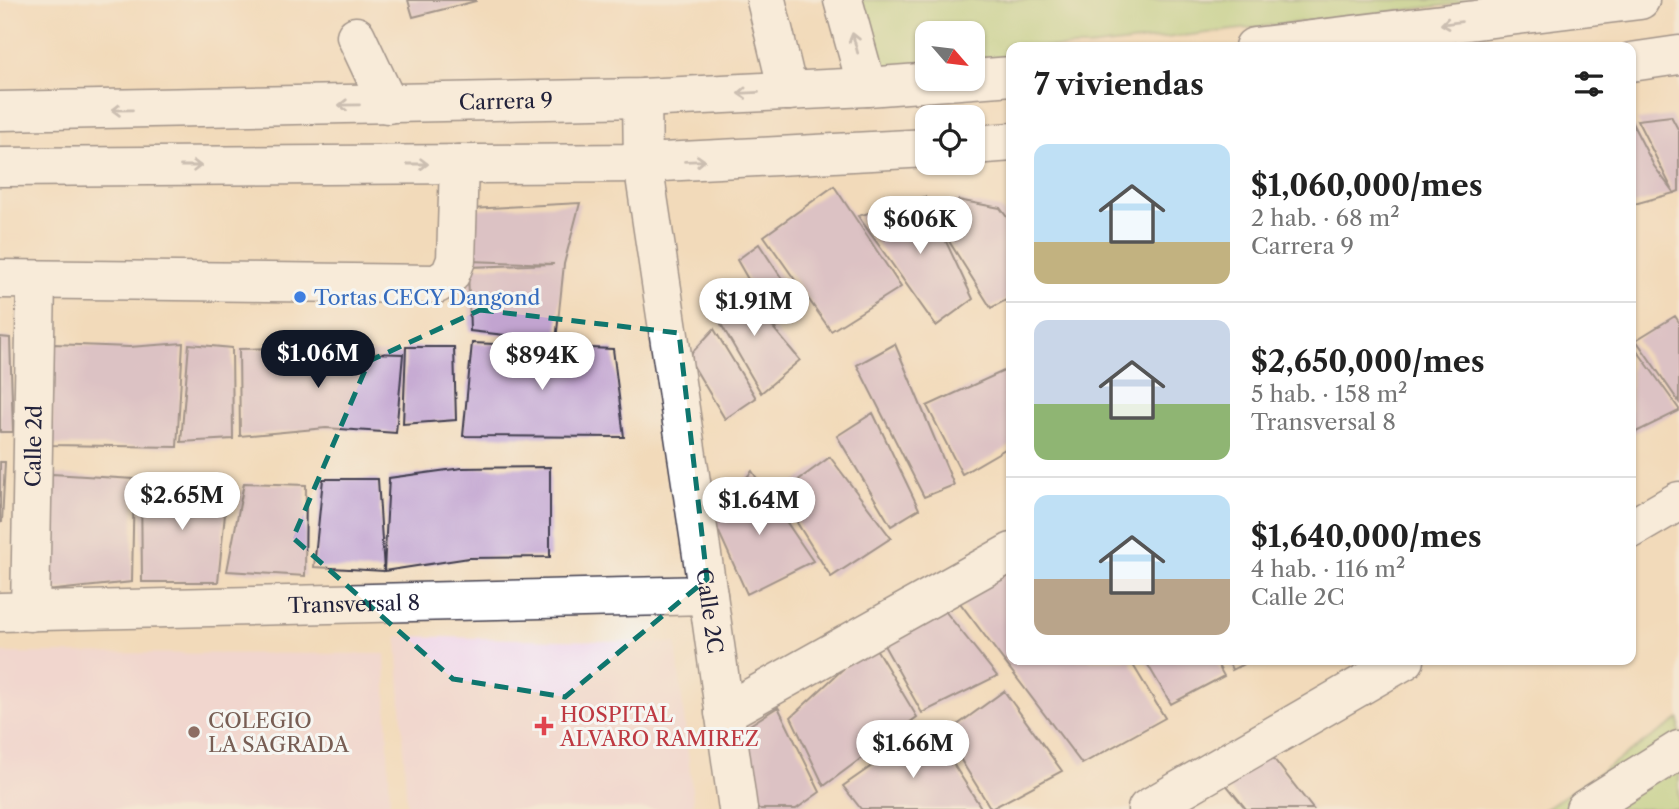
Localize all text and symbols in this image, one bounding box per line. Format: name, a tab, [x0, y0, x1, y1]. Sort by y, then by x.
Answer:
one-way arrow	[1440, 17, 1462, 30]
north arrow	[915, 21, 985, 91]
map controls	[915, 21, 985, 175]
one-way arrow	[848, 33, 861, 55]
icon: filters	[1570, 65, 1608, 103]
text: 7 viviendas	[1034, 66, 1204, 103]
street label: Carrera 9	[459, 87, 553, 114]
one-way arrow	[737, 87, 760, 100]
one-way arrow	[338, 98, 361, 111]
one-way arrow	[110, 103, 133, 116]
button: locate	[915, 105, 985, 175]
one-way arrow	[683, 154, 706, 167]
one-way arrow	[406, 157, 429, 171]
one-way arrow	[179, 159, 202, 173]
text: $1,060,000/mes	[1251, 167, 1483, 204]
icon: home	[1090, 172, 1174, 256]
pin: $606K	[871, 196, 969, 256]
text: 2 hab. · 68 m²	[1251, 204, 1400, 232]
text: $606K	[883, 205, 957, 233]
text: Carrera 9	[1251, 232, 1354, 260]
pin: $1.91M	[697, 278, 811, 338]
place label: Tortas CECY Dangond	[314, 285, 540, 310]
text: $1.91M	[715, 287, 793, 315]
marker: Tortas CECY Dangond	[292, 289, 308, 305]
pin: $1.06M	[261, 330, 375, 390]
pin: $894K	[493, 332, 591, 392]
text: $1.06M	[277, 339, 359, 367]
text: $894K	[506, 341, 578, 369]
text: $2,650,000/mes	[1251, 343, 1485, 380]
icon: home	[1090, 348, 1174, 432]
text: 5 hab. · 158 m²	[1251, 380, 1408, 408]
street label: Calle 2d	[20, 405, 46, 487]
text: Transversal 8	[1251, 408, 1396, 436]
pin: $2.65M	[125, 472, 239, 532]
pin: $1.64M	[702, 477, 816, 537]
text: $2.65M	[140, 481, 224, 509]
text: $1.64M	[718, 486, 800, 514]
text: $1,640,000/mes	[1251, 518, 1482, 555]
icon: home	[1090, 523, 1174, 607]
text: 4 hab. · 116 m²	[1251, 555, 1405, 583]
street label: Calle 2C	[692, 567, 729, 655]
text: Calle 2C	[1251, 583, 1345, 611]
street label: Transversal 8	[287, 589, 420, 618]
place label: HOSPITAL ALVARO RAMIREZ	[559, 702, 759, 751]
place label: COLEGIO LA SAGRADA	[208, 708, 349, 757]
marker: HOSPITAL ALVARO RAMIREZ	[534, 716, 554, 736]
pin: $1.66M	[856, 720, 970, 780]
marker: COLEGIO LA SAGRADA	[186, 724, 202, 740]
text: $1.66M	[872, 729, 954, 757]

